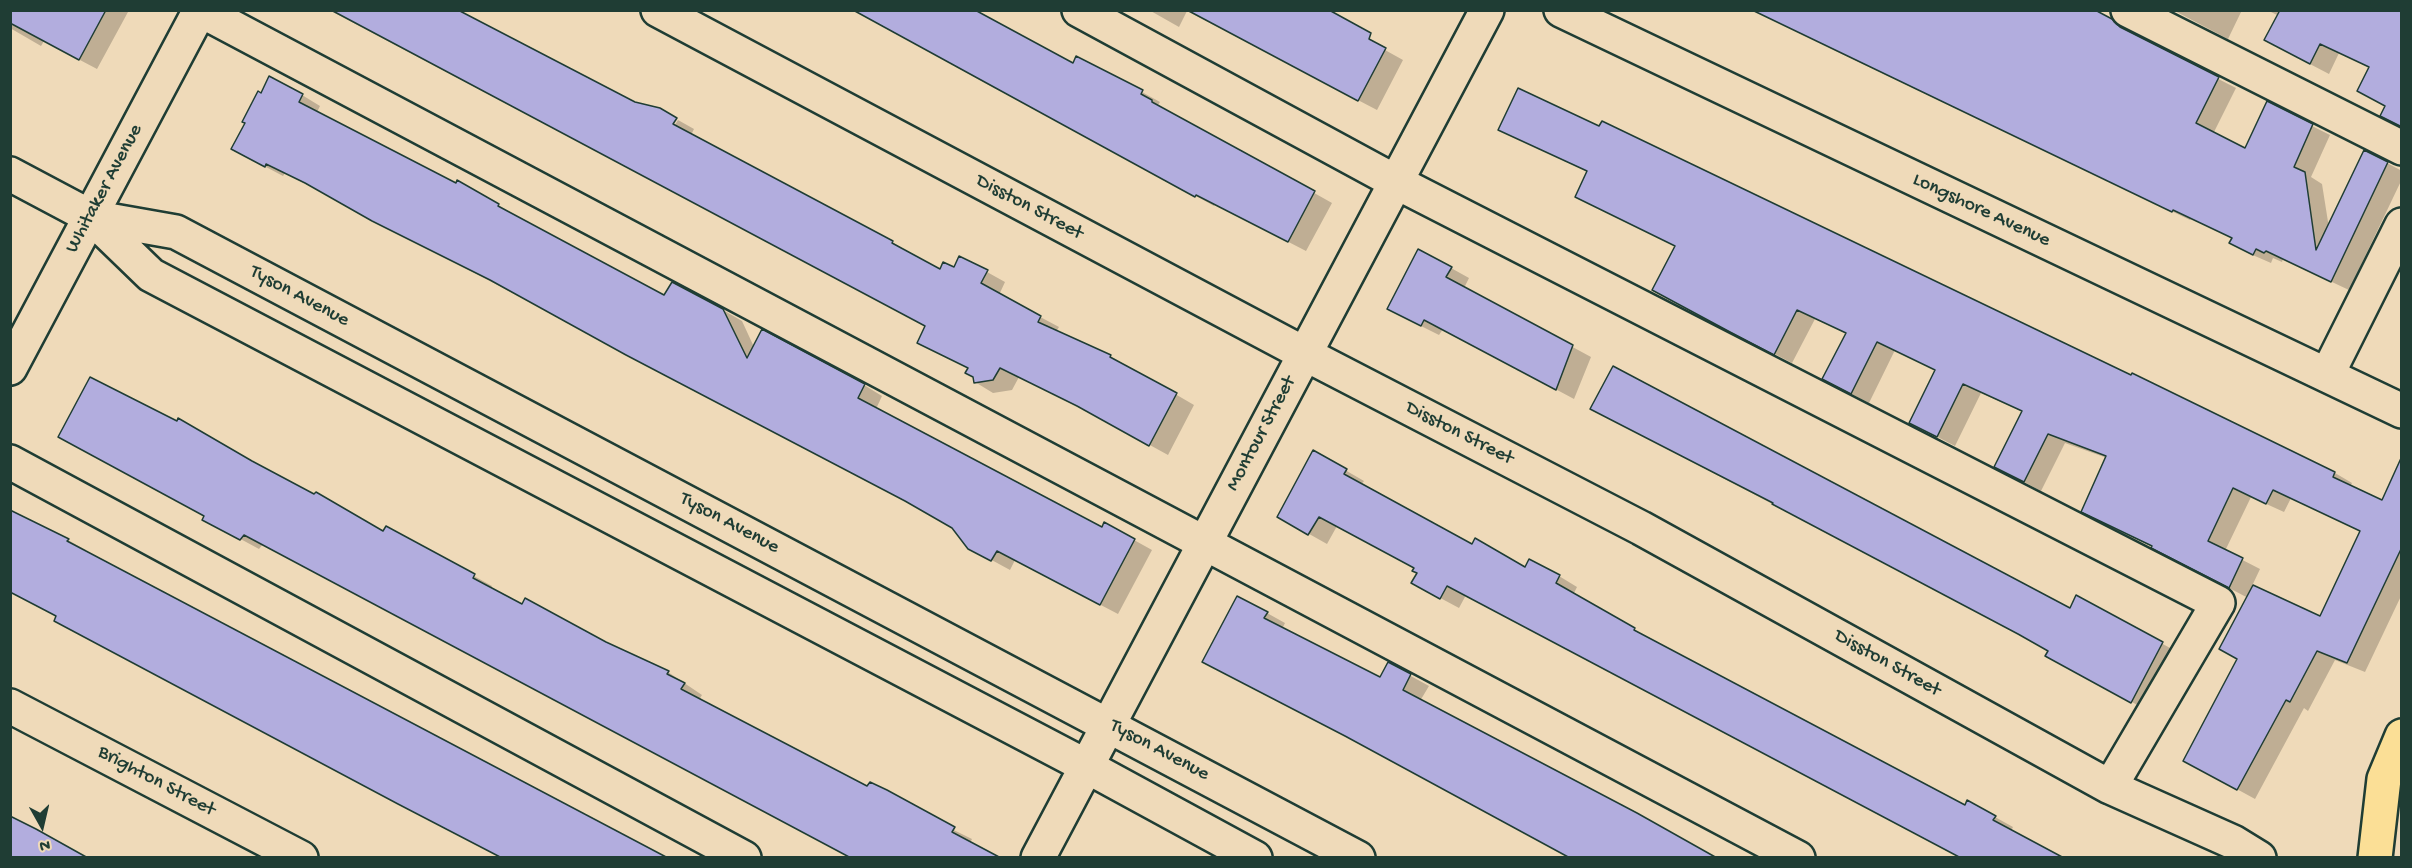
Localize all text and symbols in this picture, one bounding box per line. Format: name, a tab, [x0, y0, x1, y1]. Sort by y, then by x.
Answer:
street label: Whitaker Avenue	[61, 120, 149, 258]
street label: Longshore Avenue	[1908, 169, 2054, 253]
street label: Disston Street	[971, 170, 1087, 246]
street label: Tyson Avenue	[245, 261, 353, 333]
street label: Montour Street	[1222, 372, 1302, 496]
street label: Disston Street	[1401, 396, 1517, 472]
street label: Tyson Avenue	[675, 488, 783, 560]
street label: Disston Street	[1829, 625, 1945, 703]
street label: Tyson Avenue	[1105, 715, 1213, 787]
street label: Brighton Street	[93, 741, 219, 823]
north arrow	[12, 796, 72, 856]
text: N	[38, 834, 51, 854]

